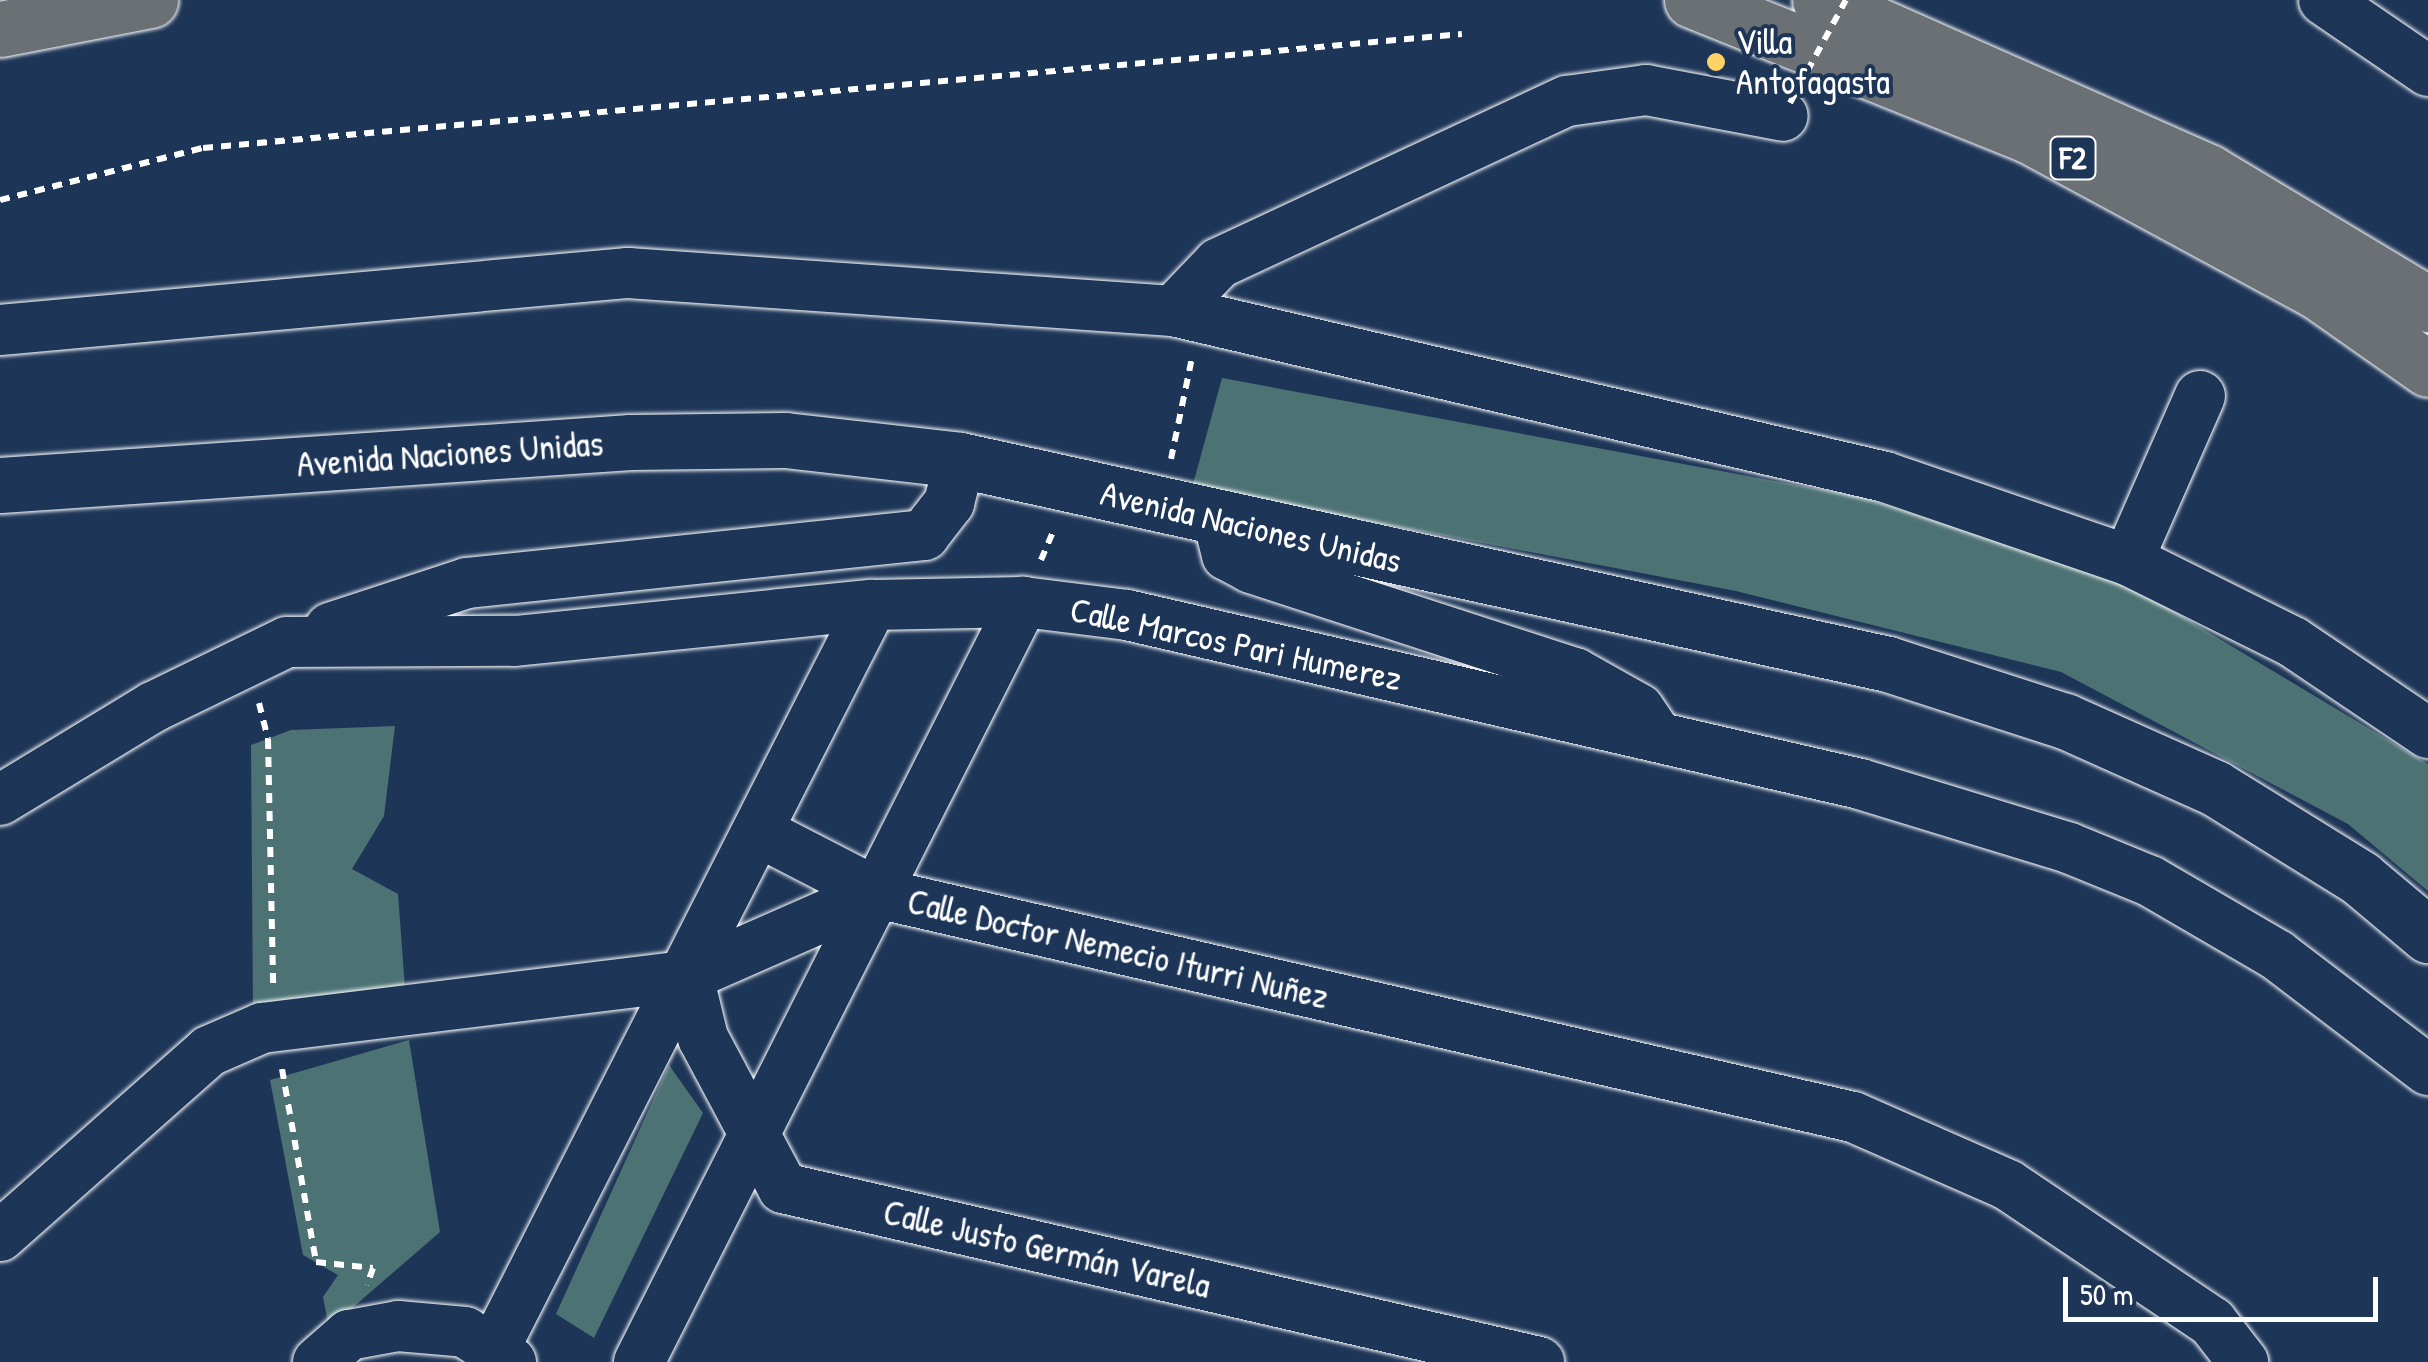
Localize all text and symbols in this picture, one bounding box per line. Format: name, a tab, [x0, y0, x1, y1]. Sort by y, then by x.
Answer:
place label: Villa Antofagasta	[1736, 21, 1890, 103]
marker: Villa Antofagasta	[1705, 51, 1727, 73]
road number: F2	[2048, 131, 2098, 185]
street label: Avenida Naciones Unidas	[295, 422, 605, 486]
street label: Avenida Naciones Unidas	[1097, 472, 1405, 582]
street label: Calle Marcos Pari Humerez	[1067, 588, 1405, 700]
street label: Calle Doctor Nemecio Iturri Nuñez	[904, 880, 1332, 1018]
street label: Calle Justo Germán Varela	[880, 1191, 1214, 1307]
scale bar	[2068, 1257, 2383, 1319]
text: 50 m	[2080, 1274, 2133, 1314]

